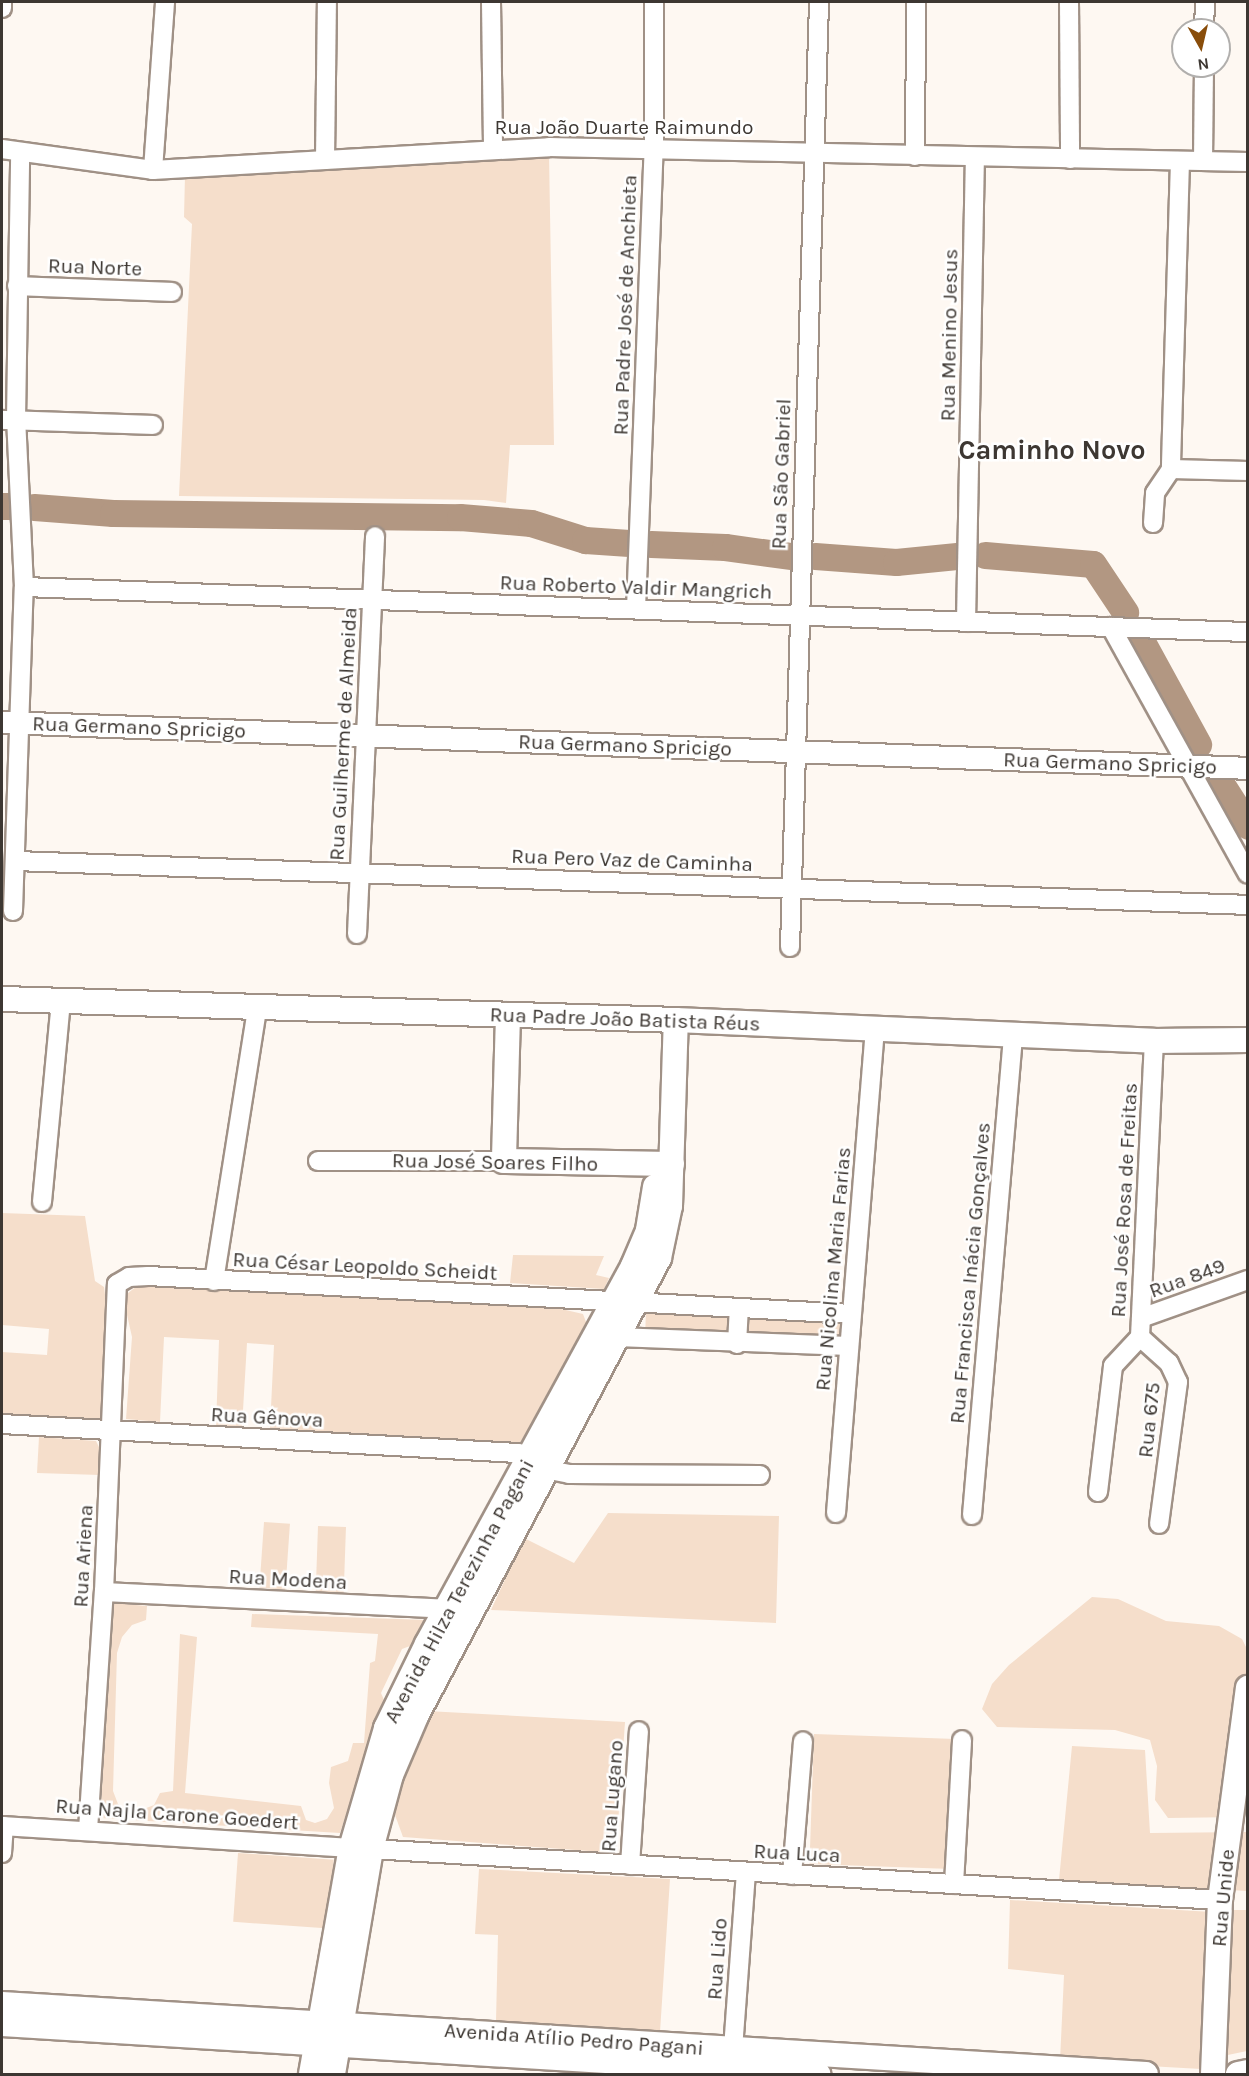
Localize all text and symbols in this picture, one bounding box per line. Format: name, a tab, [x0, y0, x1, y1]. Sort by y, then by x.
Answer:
north arrow	[1171, 18, 1231, 78]
text: N	[1196, 54, 1210, 75]
street label: Rua João Duarte Raimundo	[494, 114, 754, 140]
street label: Rua Padre José de Anchieta	[608, 174, 642, 436]
street label: Rua Menino Jesus	[935, 248, 963, 422]
street label: Rua Norte	[47, 253, 143, 281]
street label: Rua São Gabriel	[766, 398, 796, 550]
district label: Caminho Novo	[958, 435, 1146, 467]
street label: Rua Roberto Valdir Mangrich	[499, 570, 773, 604]
street label: Rua Guilherme de Almeida	[324, 607, 362, 861]
street label: Rua Germano Spricigo	[32, 711, 246, 743]
street label: Rua Germano Spricigo	[518, 729, 732, 761]
street label: Rua Germano Spricigo	[1003, 747, 1217, 779]
street label: Rua Pero Vaz de Caminha	[511, 843, 753, 877]
street label: Rua Padre João Batista Réus	[489, 1002, 761, 1036]
street label: Rua José Rosa de Freitas	[1105, 1082, 1143, 1318]
street label: Rua Francisca Inácia Gonçalves	[944, 1121, 996, 1425]
street label: Rua Nicolina Maria Farias	[810, 1146, 856, 1392]
street label: Rua José Soares Filho	[392, 1148, 598, 1176]
street label: Rua César Leopoldo Scheidt	[232, 1246, 498, 1286]
street label: Rua 849	[1146, 1253, 1228, 1303]
street label: Rua 675	[1133, 1381, 1165, 1459]
street label: Rua Gênova	[210, 1401, 324, 1433]
street label: Avenida Hilza Terezinha Pagani	[379, 1455, 539, 1727]
street label: Rua Ariena	[68, 1504, 98, 1608]
street label: Rua Modena	[228, 1563, 348, 1595]
street label: Rua Lugano	[596, 1739, 628, 1853]
street label: Rua Najla Carone Goedert	[55, 1793, 299, 1835]
street label: Rua Luca	[753, 1838, 841, 1868]
street label: Rua Unide	[1206, 1848, 1240, 1948]
street label: Rua Lido	[702, 1917, 732, 2001]
street label: Avenida Atílio Pedro Pagani	[443, 2017, 705, 2061]

